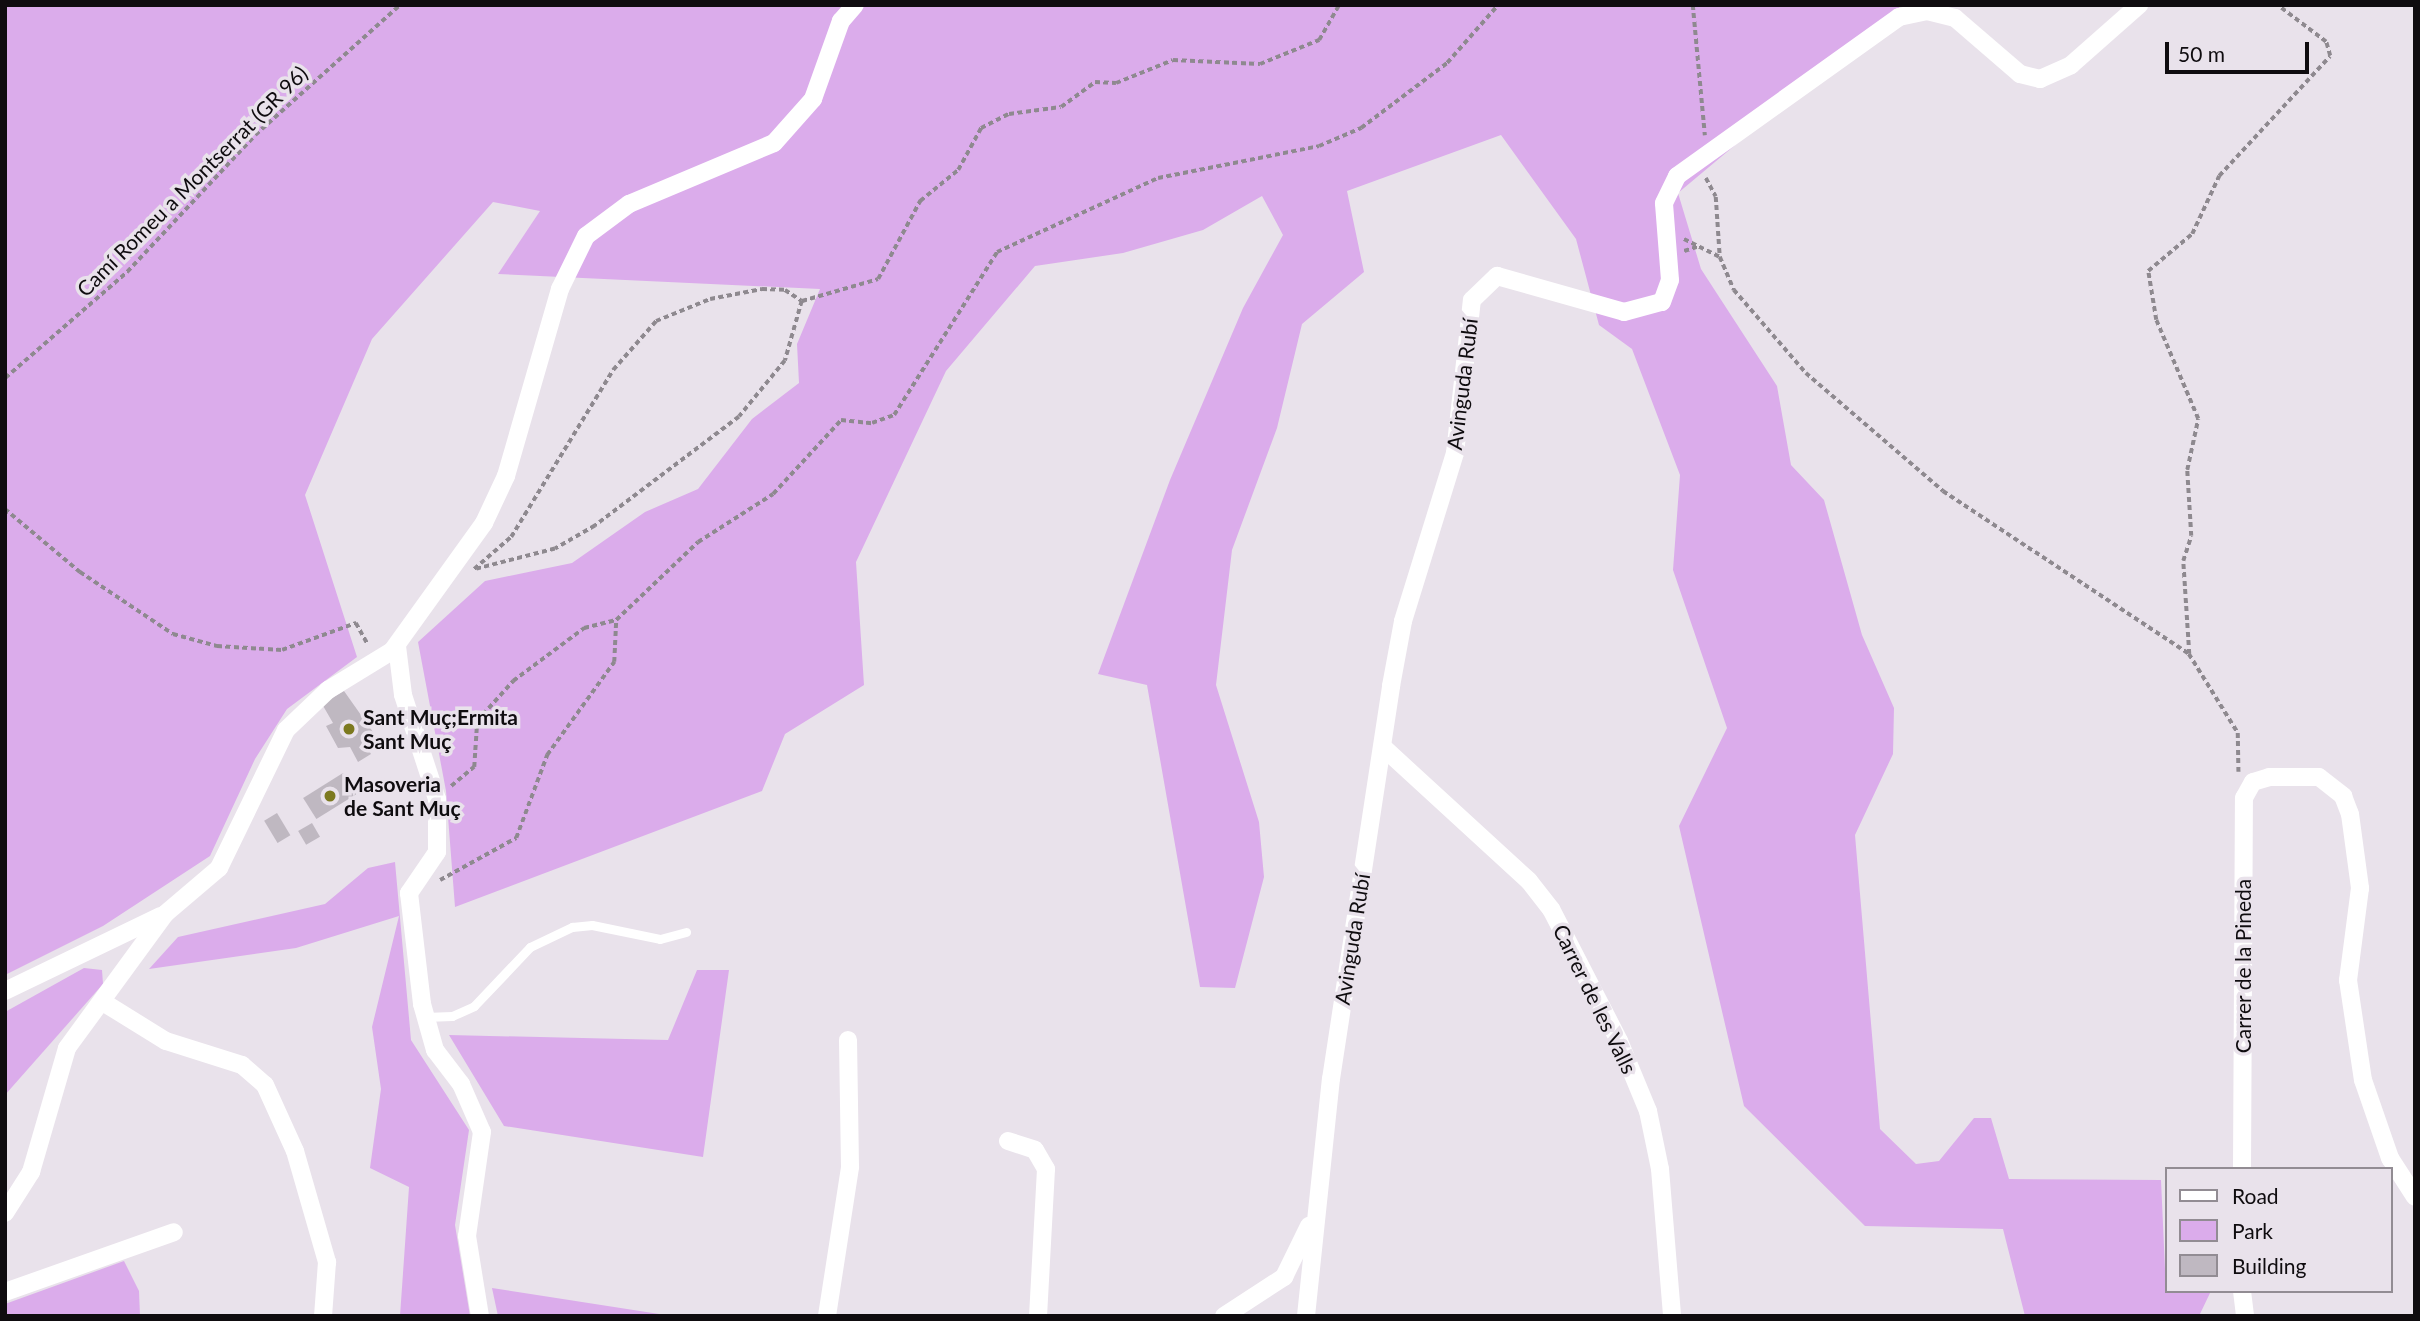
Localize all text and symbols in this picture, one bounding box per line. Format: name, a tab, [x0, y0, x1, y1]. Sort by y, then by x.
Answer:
scale bar	[2168, 28, 2312, 72]
text: 50 m	[2178, 41, 2225, 66]
street label: Camí Romeu a Montserrat (GR 96)	[72, 61, 312, 301]
street label: Avinguda Rubí	[1441, 317, 1483, 451]
place label: Sant Muç;Ermita Sant Muç	[363, 704, 518, 754]
marker: Sant Muç;Ermita Sant Muç	[341, 721, 357, 737]
place label: Masoveria de Sant Muç	[344, 771, 461, 821]
marker: Masoveria de Sant Muç	[322, 788, 338, 804]
street label: Avinguda Rubí	[1329, 872, 1375, 1006]
street label: Carrer de la Pineda	[2230, 878, 2256, 1054]
street label: Carrer de les Valls	[1548, 920, 1642, 1078]
legend	[2164, 1167, 2392, 1293]
text: Road	[2232, 1183, 2279, 1208]
text: Park	[2232, 1218, 2273, 1243]
text: Building	[2232, 1253, 2307, 1278]

